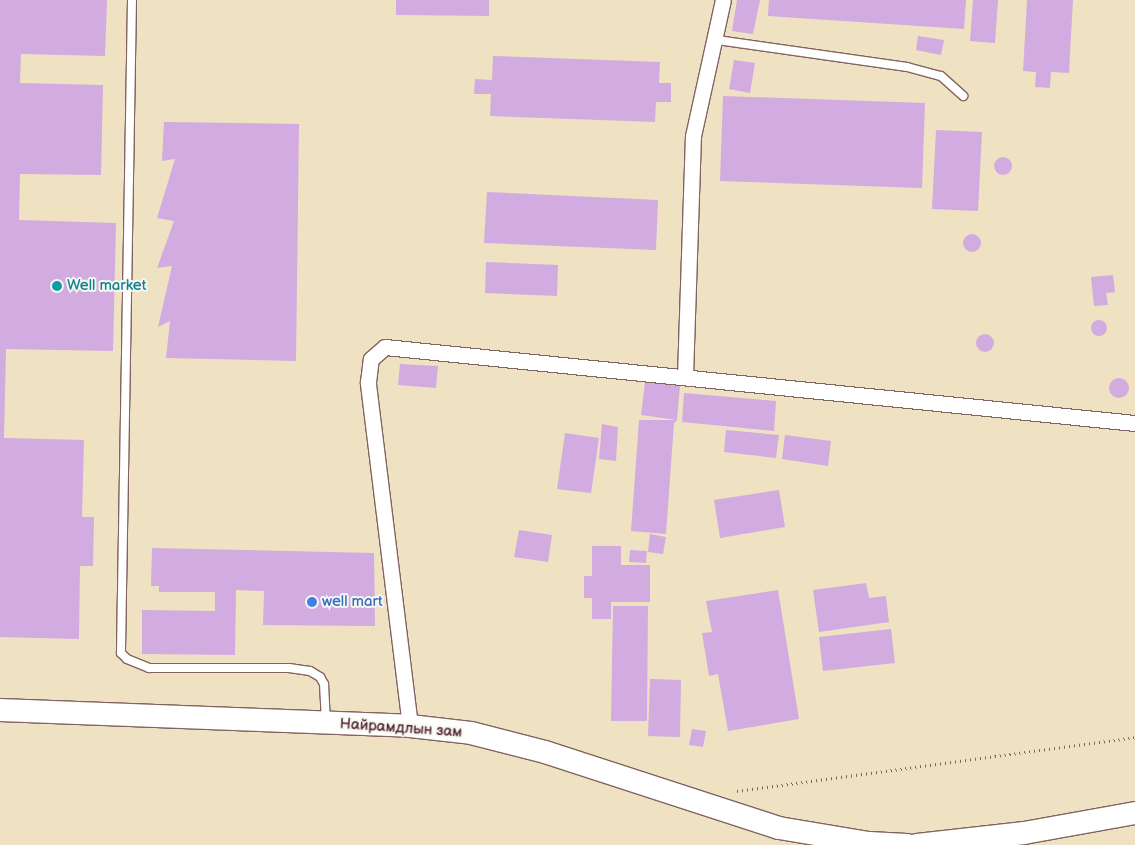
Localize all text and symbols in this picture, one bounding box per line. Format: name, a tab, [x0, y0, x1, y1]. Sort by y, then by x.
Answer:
place label: Well market	[67, 277, 146, 295]
marker: Well market	[51, 280, 63, 292]
place label: well mart	[322, 593, 383, 611]
marker: well mart	[306, 596, 318, 608]
street label: Найрамдлын зам	[339, 715, 463, 741]

